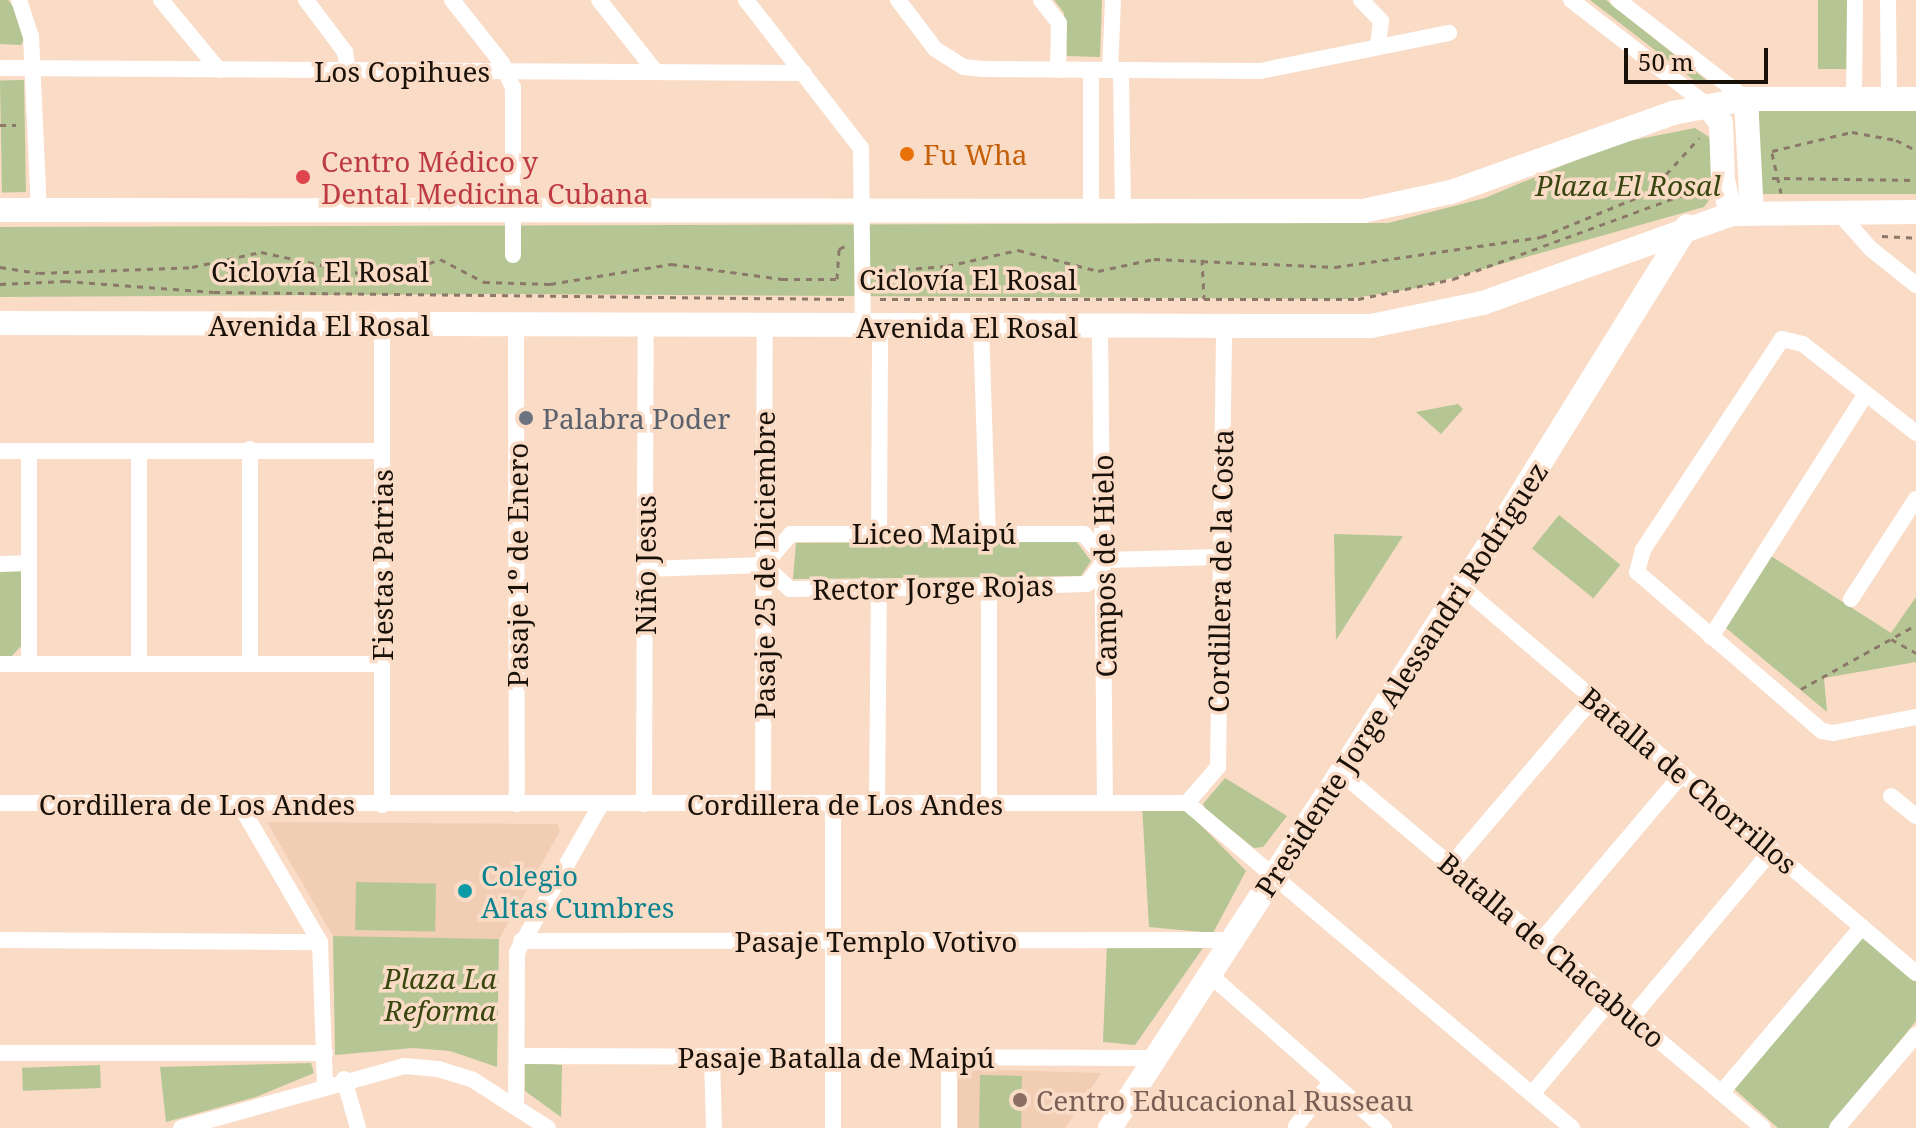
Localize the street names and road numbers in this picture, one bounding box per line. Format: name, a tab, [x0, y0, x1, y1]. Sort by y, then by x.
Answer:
street label: Los Copihues	[314, 54, 490, 88]
street label: Ciclovía El Rosal	[211, 254, 429, 288]
street label: Ciclovía El Rosal	[859, 262, 1077, 296]
street label: Avenida El Rosal	[208, 308, 430, 342]
street label: Avenida El Rosal	[856, 310, 1078, 344]
street label: Pasaje 25 de Diciembre	[747, 411, 781, 719]
street label: Cordillera de la Costa	[1201, 429, 1239, 713]
street label: Pasaje 1º de Enero	[500, 442, 534, 688]
street label: Campos de Hielo	[1085, 454, 1123, 678]
street label: Presidente Jorge Alessandri Rodríguez	[1248, 456, 1554, 902]
street label: Fiestas Patrias	[365, 469, 399, 661]
street label: Niño Jesus	[628, 495, 662, 635]
street label: Liceo Maipú	[852, 516, 1016, 550]
street label: Rector Jorge Rojas	[812, 568, 1054, 606]
street label: Batalla de Chorrillos	[1574, 680, 1804, 880]
street label: Cordillera de Los Andes	[39, 787, 355, 821]
street label: Cordillera de Los Andes	[687, 787, 1003, 821]
street label: Batalla de Chacabuco	[1432, 846, 1672, 1054]
street label: Pasaje Templo Votivo	[735, 924, 1017, 958]
street label: Pasaje Batalla de Maipú	[677, 1040, 995, 1074]

